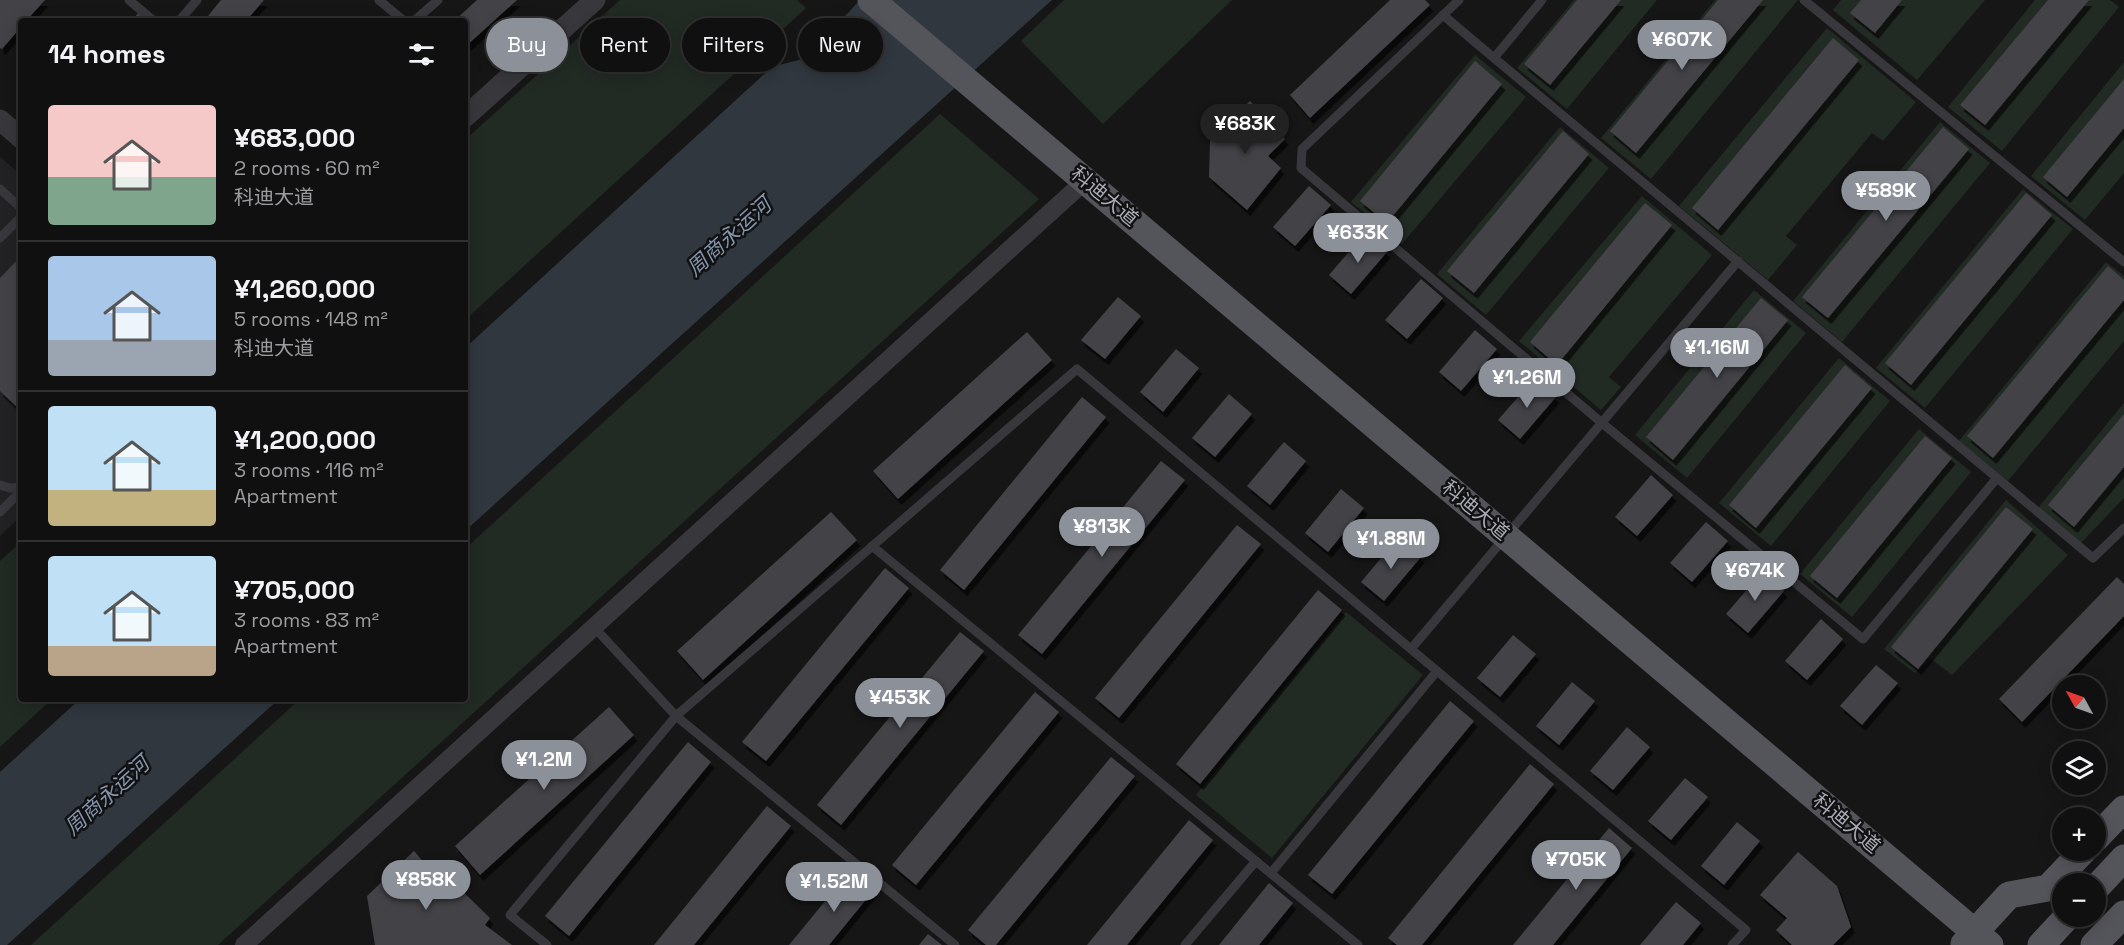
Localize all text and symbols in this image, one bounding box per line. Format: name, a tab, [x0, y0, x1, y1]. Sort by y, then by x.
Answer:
chip: Buy	[486, 18, 568, 72]
chip: Rent	[580, 18, 670, 72]
chip: Filters	[682, 18, 786, 72]
chip: New	[798, 18, 883, 72]
pin: ¥607K	[1640, 20, 1724, 71]
text: ¥607K	[1652, 26, 1712, 52]
text: 14 homes	[48, 37, 166, 71]
icon: filters	[405, 38, 438, 71]
pin: ¥683K	[1203, 104, 1287, 155]
text: ¥683K	[1214, 110, 1276, 136]
text: ¥683,000	[234, 121, 355, 155]
icon: home	[96, 129, 168, 201]
text: 2 rooms · 60 m²	[234, 155, 380, 181]
street label: 科迪大道	[1066, 160, 1144, 232]
pin: ¥589K	[1844, 171, 1928, 222]
text: ¥589K	[1855, 177, 1917, 203]
text: 科迪大道	[234, 184, 314, 210]
water label: 周商永运河	[681, 189, 780, 282]
pin: ¥633K	[1316, 213, 1400, 264]
text: ¥633K	[1327, 219, 1389, 245]
text: ¥1,260,000	[234, 272, 375, 306]
icon: home	[96, 280, 168, 352]
text: 5 rooms · 148 m²	[234, 306, 388, 332]
pin: ¥1.16M	[1668, 328, 1766, 379]
text: ¥1.16M	[1684, 334, 1750, 360]
text: 科迪大道	[234, 335, 314, 361]
pin: ¥1.26M	[1478, 358, 1576, 409]
text: ¥1.26M	[1492, 364, 1562, 390]
text: ¥1,200,000	[234, 423, 376, 457]
icon: home	[96, 430, 168, 502]
text: 3 rooms · 116 m²	[234, 457, 384, 483]
street label: 科迪大道	[1437, 474, 1515, 546]
text: Apartment	[234, 483, 338, 509]
pin: ¥813K	[1060, 507, 1144, 558]
text: ¥813K	[1073, 513, 1131, 539]
pin: ¥1.88M	[1342, 519, 1440, 570]
text: ¥1.88M	[1356, 525, 1426, 551]
pin: ¥674K	[1713, 551, 1797, 602]
text: ¥674K	[1725, 557, 1785, 583]
text: ¥705,000	[234, 573, 355, 607]
icon: home	[96, 580, 168, 652]
text: 3 rooms · 83 m²	[234, 607, 379, 633]
text: Apartment	[234, 633, 338, 659]
north arrow	[2052, 675, 2106, 729]
map controls	[2052, 675, 2106, 927]
pin: ¥453K	[858, 678, 942, 729]
text: ¥453K	[869, 684, 931, 710]
pin: ¥1.2M	[502, 740, 586, 791]
button: layers	[2052, 741, 2106, 795]
text: ¥1.2M	[516, 746, 572, 772]
water label: 周商永运河	[59, 748, 158, 841]
street label: 科迪大道	[1808, 787, 1886, 859]
button: +	[2052, 807, 2106, 861]
pin: ¥705K	[1534, 840, 1618, 891]
text: ¥705K	[1546, 846, 1606, 872]
pin: ¥858K	[384, 860, 468, 911]
pin: ¥1.52M	[785, 862, 883, 913]
text: ¥858K	[396, 866, 456, 892]
text: ¥1.52M	[800, 868, 868, 894]
button: −	[2052, 873, 2106, 927]

